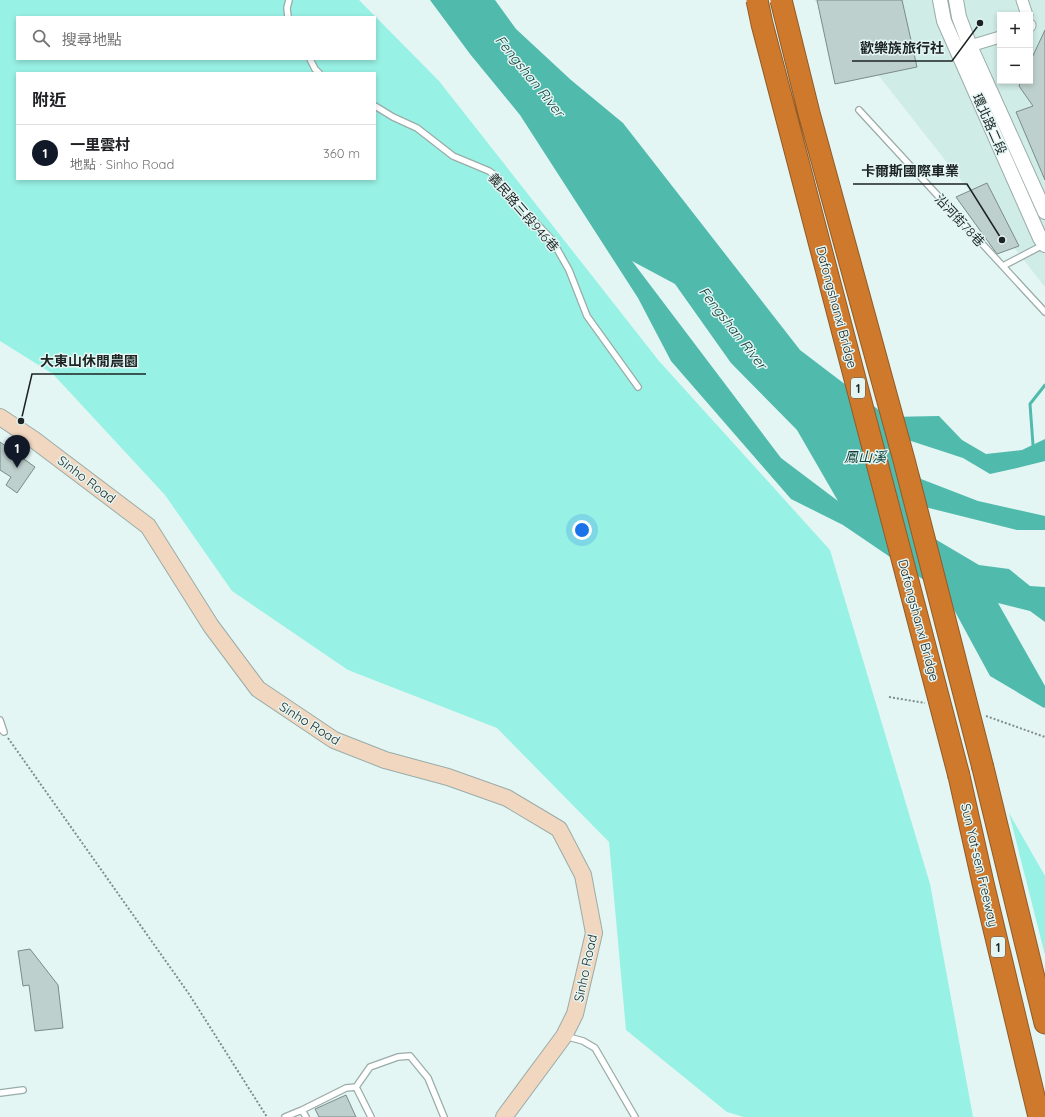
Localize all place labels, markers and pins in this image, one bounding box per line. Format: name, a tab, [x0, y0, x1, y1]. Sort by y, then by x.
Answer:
callout: 歡樂族旅行社	[852, 35, 952, 61]
callout: 卡爾斯國際車業	[853, 158, 967, 184]
callout: 大東山休閒農園	[32, 348, 146, 374]
pin: 1	[4, 435, 30, 468]

